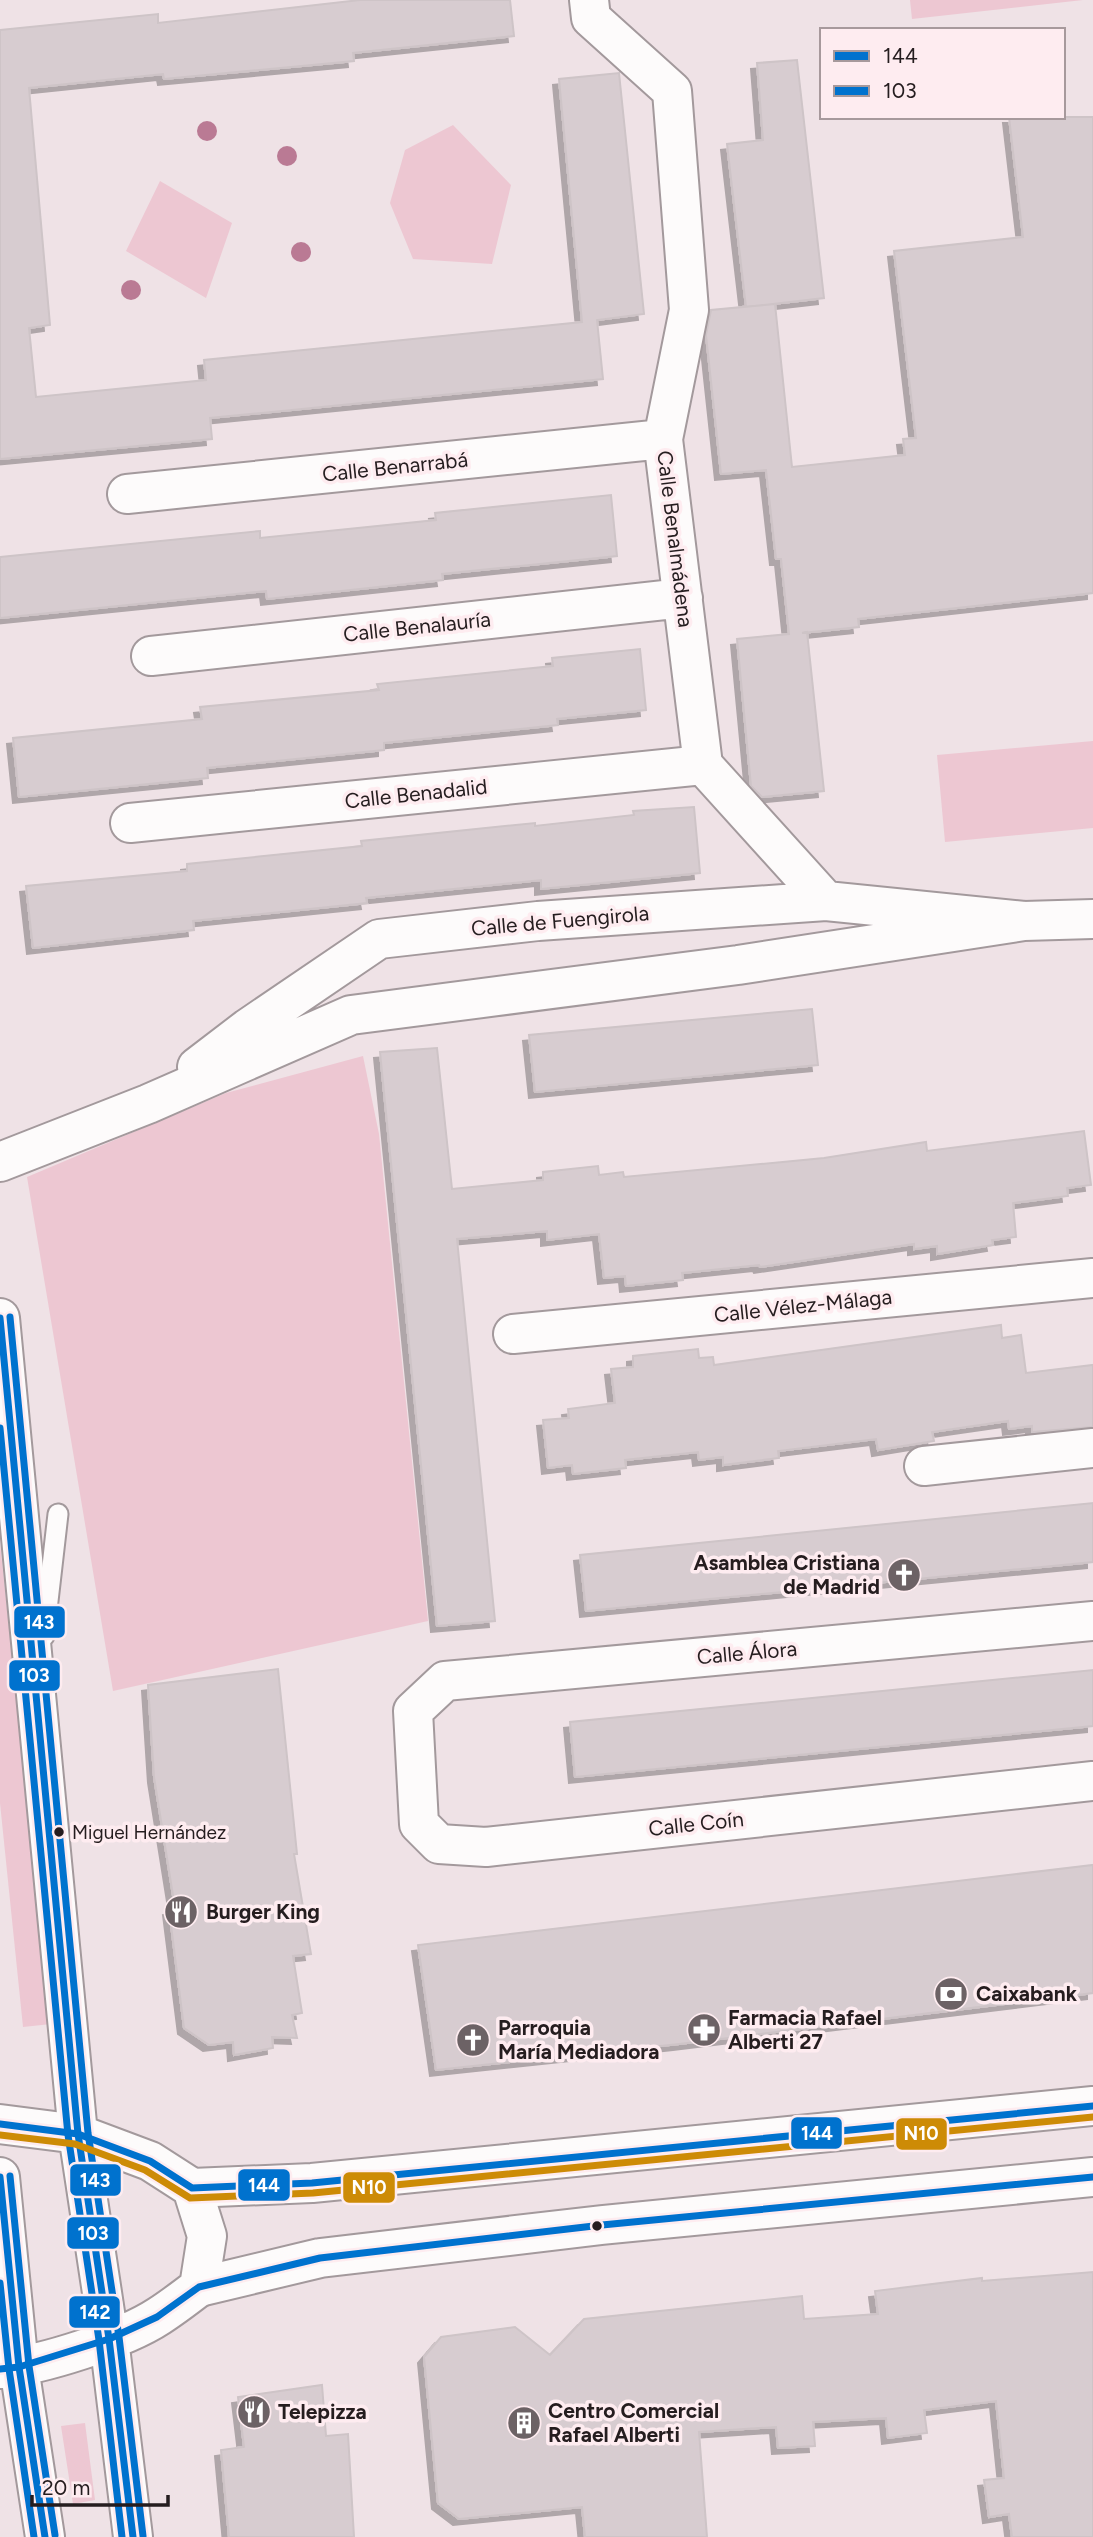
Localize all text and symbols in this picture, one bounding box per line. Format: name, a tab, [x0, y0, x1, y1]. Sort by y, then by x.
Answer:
legend	[820, 28, 1065, 119]
text: 144	[883, 43, 918, 68]
text: 103	[883, 78, 917, 103]
street label: Calle Benarrabá	[321, 446, 469, 487]
street label: Calle Benalmádena	[652, 449, 699, 629]
street label: Calle Benalauría	[342, 606, 492, 647]
street label: Calle Benadalid	[343, 774, 489, 813]
street label: Calle de Fuengirola	[470, 900, 650, 941]
street label: Calle Vélez-Málaga	[713, 1284, 893, 1327]
place label: Asamblea Cristiana de Madrid	[693, 1550, 880, 1599]
church icon: Asamblea Cristiana de Madrid	[885, 1556, 923, 1594]
line badge: 143	[13, 1605, 66, 1639]
text: 143	[24, 1611, 54, 1634]
street label: Calle Álora	[696, 1636, 798, 1669]
line badge: 103	[8, 1659, 61, 1692]
text: 103	[19, 1664, 49, 1687]
street label: Calle Coín	[647, 1806, 745, 1841]
place label: Miguel Hernández	[72, 1821, 226, 1844]
marker: Miguel Hernández	[52, 1825, 66, 1839]
restaurant icon: Burger King	[162, 1893, 200, 1931]
place label: Burger King	[206, 1899, 320, 1924]
bank icon: Caixabank	[932, 1975, 970, 2013]
place label: Caixabank	[976, 1981, 1078, 2006]
place label: Farmacia Rafael Alberti 27	[728, 2005, 882, 2054]
pharmacy icon: Farmacia Rafael Alberti 27	[685, 2011, 723, 2049]
place label: Parroquia María Mediadora	[498, 2015, 660, 2064]
church icon: Parroquia María Mediadora	[454, 2021, 492, 2059]
line badge: 144	[790, 2116, 843, 2150]
line badge: N10	[895, 2117, 948, 2151]
text: 144	[801, 2122, 833, 2145]
text: N10	[903, 2122, 939, 2145]
line badge: 143	[69, 2163, 122, 2197]
line badge: 144	[237, 2168, 291, 2202]
text: 143	[80, 2169, 110, 2192]
line badge: N10	[342, 2171, 396, 2204]
text: 144	[248, 2174, 280, 2197]
text: N10	[351, 2176, 387, 2199]
line badge: 103	[66, 2216, 120, 2250]
unlabelled marker	[590, 2219, 604, 2233]
text: 103	[78, 2222, 108, 2245]
line badge: 142	[68, 2295, 121, 2329]
text: 142	[79, 2301, 111, 2324]
restaurant icon: Telepizza	[235, 2393, 273, 2431]
place label: Centro Comercial Rafael Alberti	[548, 2398, 719, 2447]
place label: Telepizza	[278, 2399, 367, 2424]
building icon: Centro Comercial Rafael Alberti	[505, 2404, 543, 2442]
scale bar	[32, 2464, 168, 2508]
text: 20 m	[42, 2475, 90, 2500]

